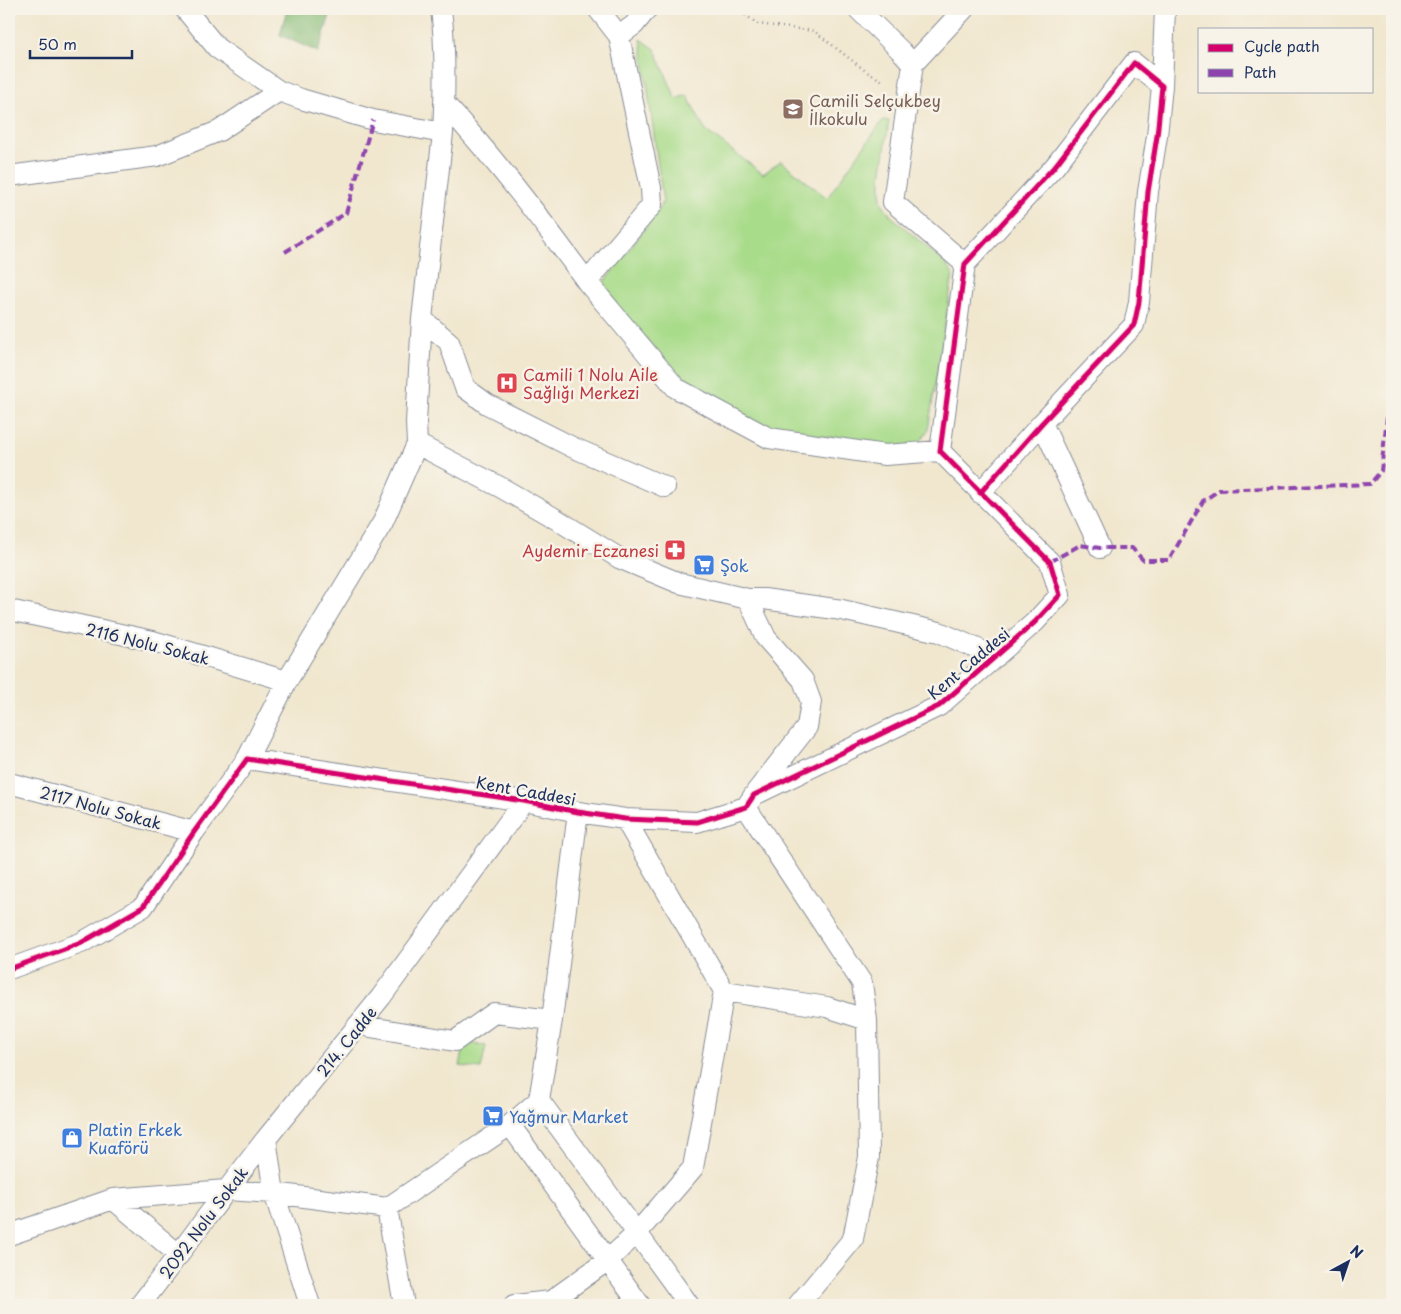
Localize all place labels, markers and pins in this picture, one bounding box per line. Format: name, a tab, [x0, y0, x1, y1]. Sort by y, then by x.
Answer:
place label: Camili Selçukbey İlkokulu	[809, 88, 941, 130]
school or university icon: Camili Selçukbey İlkokulu	[781, 97, 805, 121]
place label: Camili 1 Nolu Aile Sağlığı Merkezi	[523, 362, 658, 404]
hospital icon: Camili 1 Nolu Aile Sağlığı Merkezi	[495, 371, 519, 395]
place label: Aydemir Eczanesi	[522, 538, 659, 562]
pharmacy icon: Aydemir Eczanesi	[663, 538, 687, 562]
supermarket icon: Şok	[692, 553, 716, 577]
place label: Şok	[720, 553, 749, 577]
supermarket icon: Yağmur Market	[481, 1104, 505, 1128]
place label: Yağmur Market	[509, 1104, 629, 1128]
place label: Platin Erkek Kuaförü	[88, 1117, 182, 1159]
shop icon: Platin Erkek Kuaförü	[60, 1126, 84, 1150]

